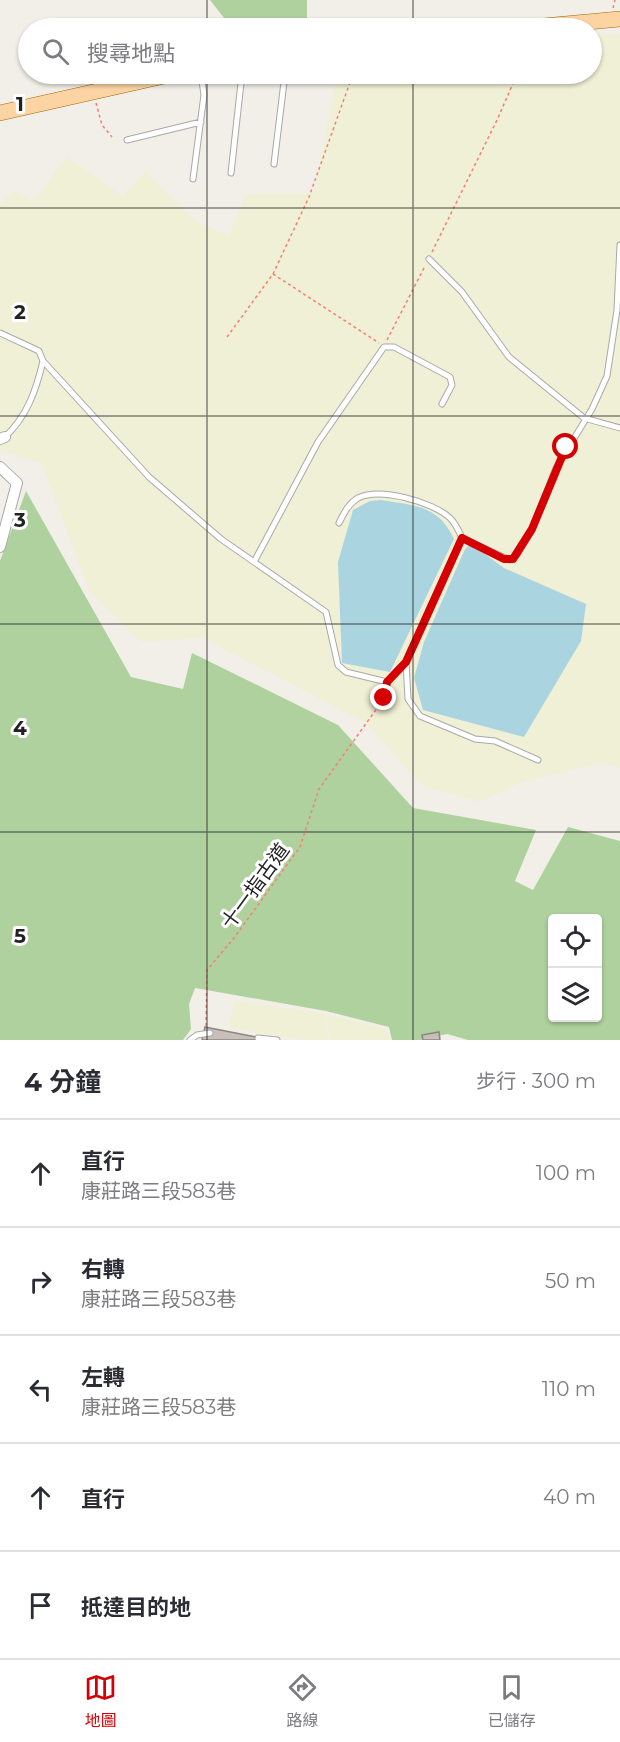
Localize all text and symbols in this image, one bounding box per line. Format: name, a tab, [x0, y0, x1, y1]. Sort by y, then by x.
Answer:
search box	[18, 18, 602, 84]
icon: search	[39, 35, 72, 68]
text: 搜尋地點	[87, 40, 175, 67]
text: 1	[16, 92, 24, 116]
text: 2	[14, 300, 26, 324]
route start	[552, 433, 578, 459]
text: 3	[13, 508, 26, 532]
route end	[370, 684, 396, 710]
text: 4	[13, 716, 27, 740]
street label: 十一指古道	[216, 838, 294, 934]
map controls	[548, 914, 602, 1022]
button: locate	[548, 914, 602, 968]
text: 5	[14, 924, 26, 948]
button: layers	[548, 968, 602, 1022]
text: 4 分鐘	[24, 1066, 101, 1098]
text: 步行 · 300 m	[476, 1069, 596, 1093]
text: 直行	[81, 1148, 125, 1175]
icon: ahead	[24, 1157, 57, 1190]
text: 100 m	[536, 1161, 596, 1185]
text: 康莊路三段583巷	[81, 1179, 236, 1203]
text: 右轉	[81, 1256, 125, 1283]
icon: right	[24, 1265, 57, 1298]
text: 50 m	[545, 1269, 596, 1293]
text: 康莊路三段583巷	[81, 1287, 236, 1311]
text: 左轉	[81, 1364, 125, 1391]
icon: left	[24, 1373, 57, 1406]
text: 110 m	[542, 1377, 596, 1401]
text: 康莊路三段583巷	[81, 1395, 236, 1419]
icon: ahead	[24, 1481, 57, 1514]
text: 40 m	[543, 1485, 596, 1509]
text: 直行	[81, 1486, 125, 1513]
icon: arrive	[24, 1589, 57, 1622]
text: 抵達目的地	[81, 1594, 191, 1621]
tab: 地圖	[84, 1671, 117, 1731]
tab: 路線	[286, 1671, 319, 1731]
tab: 已儲存	[488, 1671, 536, 1731]

